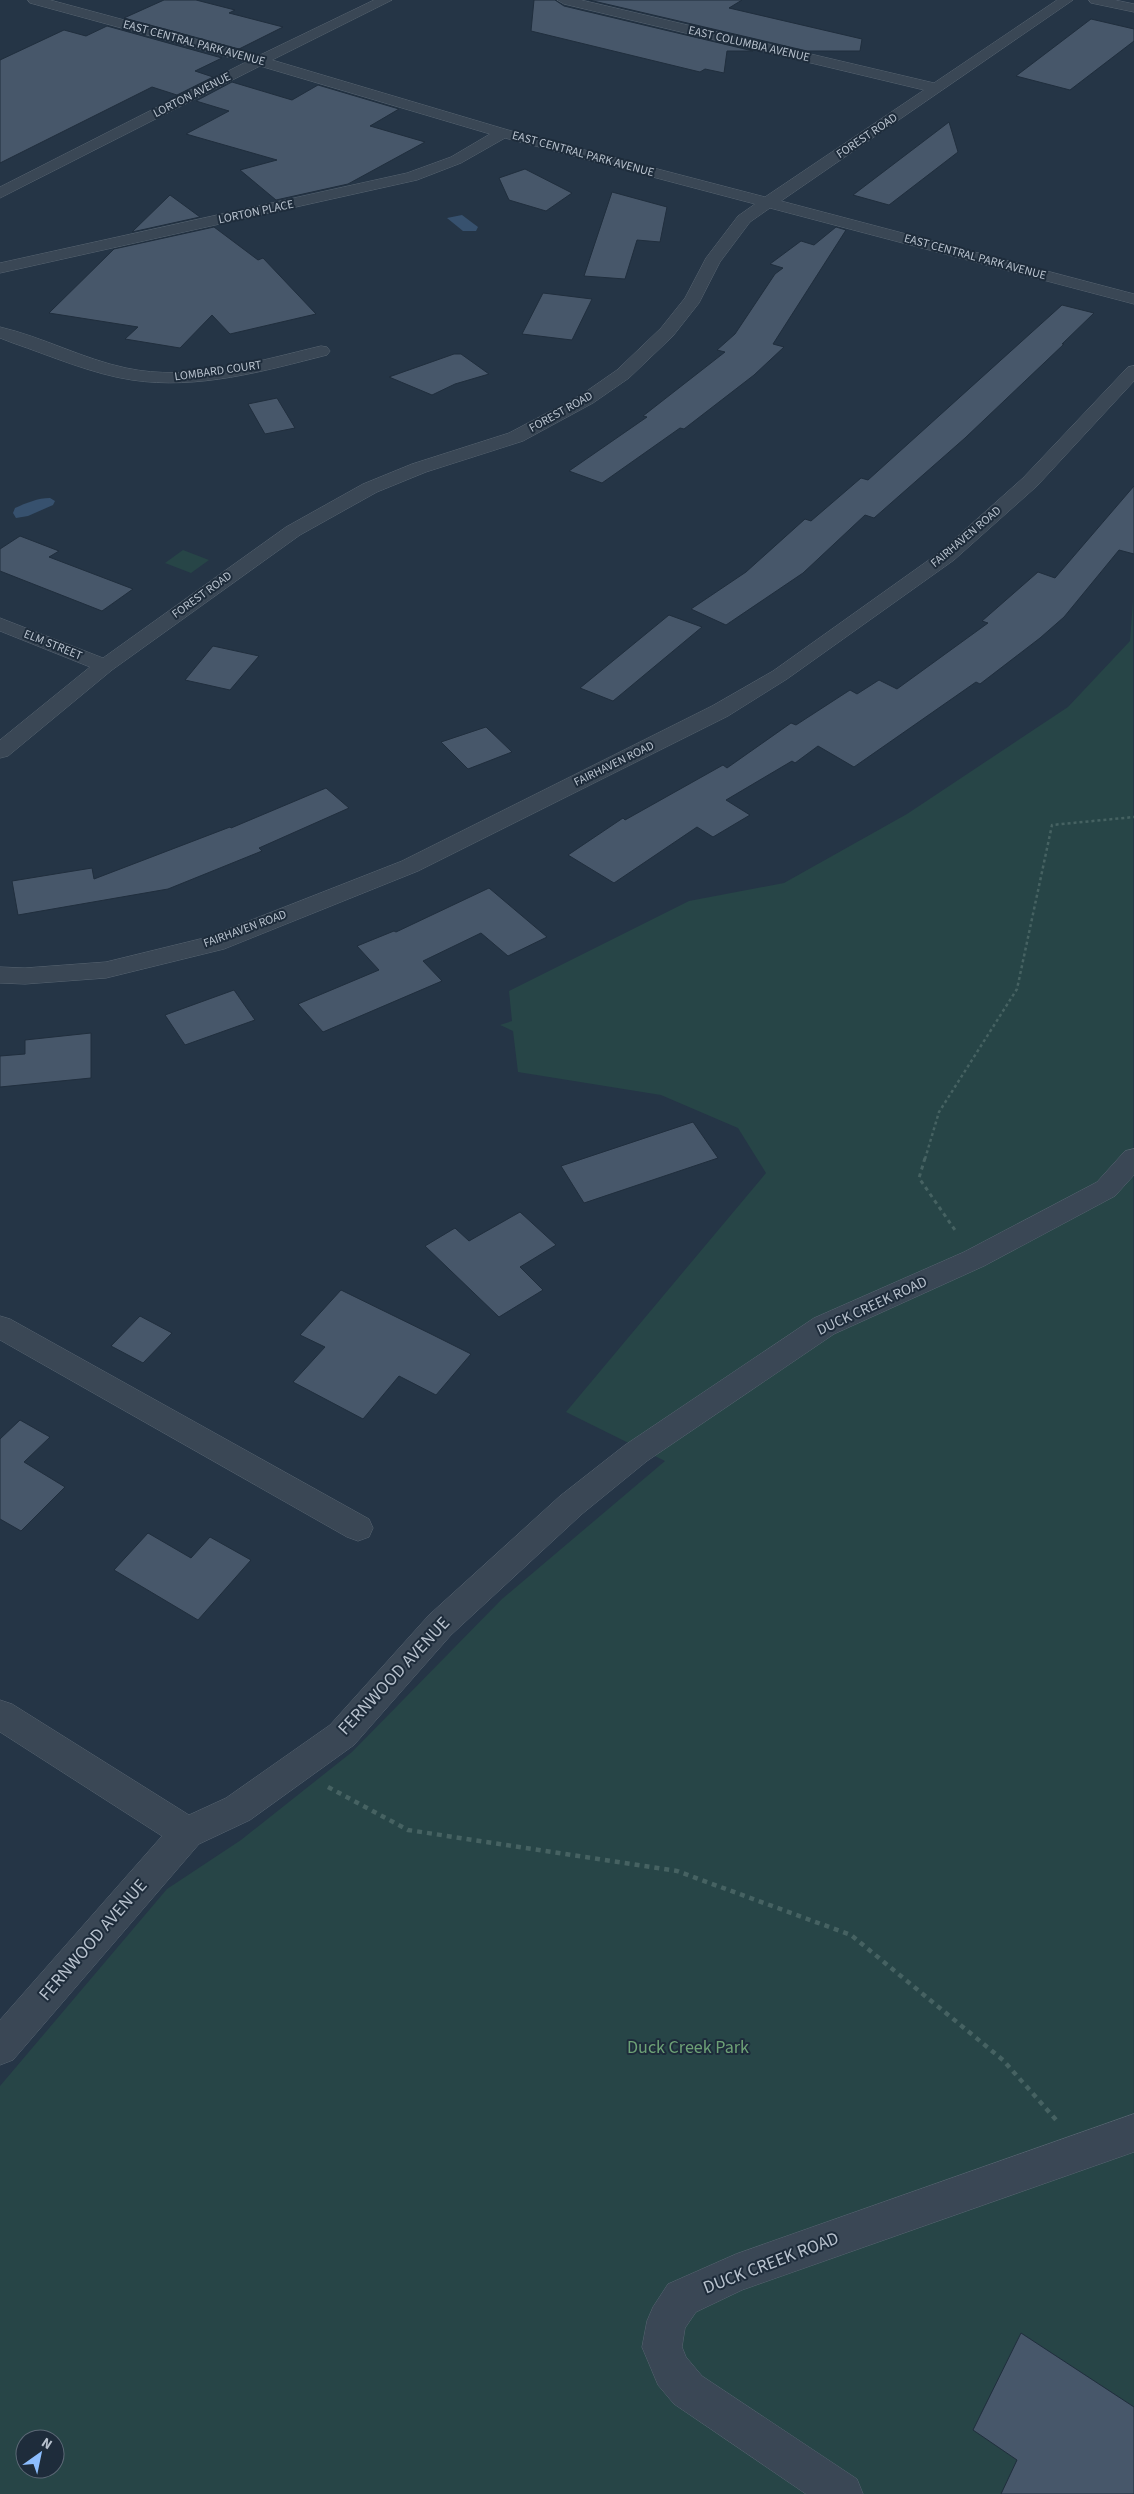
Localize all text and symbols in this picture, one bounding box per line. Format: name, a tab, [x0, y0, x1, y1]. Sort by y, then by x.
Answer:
street label: EAST CENTRAL PARK AVENUE	[121, 16, 267, 70]
street label: EAST COLUMBIA AVENUE	[687, 22, 811, 66]
street label: LORTON AVENUE	[150, 68, 234, 122]
street label: FOREST ROAD	[833, 109, 901, 163]
street label: EAST CENTRAL PARK AVENUE	[510, 127, 656, 181]
street label: LORTON PLACE	[217, 196, 295, 228]
street label: EAST CENTRAL PARK AVENUE	[902, 230, 1048, 284]
street label: LOMBARD COURT	[173, 356, 263, 386]
street label: FOREST ROAD	[526, 387, 596, 437]
street label: FAIRHAVEN ROAD	[927, 502, 1005, 572]
street label: FOREST ROAD	[168, 567, 236, 623]
street label: ELM STREET	[21, 626, 85, 665]
street label: FAIRHAVEN ROAD	[571, 737, 657, 791]
street label: FAIRHAVEN ROAD	[201, 906, 289, 952]
street label: DUCK CREEK ROAD	[813, 1271, 931, 1341]
street label: FERNWOOD AVENUE	[332, 1611, 456, 1741]
street label: FERNWOOD AVENUE	[33, 1874, 153, 2006]
park label: Duck Creek Park	[627, 2035, 749, 2060]
street label: DUCK CREEK ROAD	[700, 2226, 842, 2300]
north arrow	[15, 2429, 65, 2479]
text: N	[37, 2433, 56, 2455]

